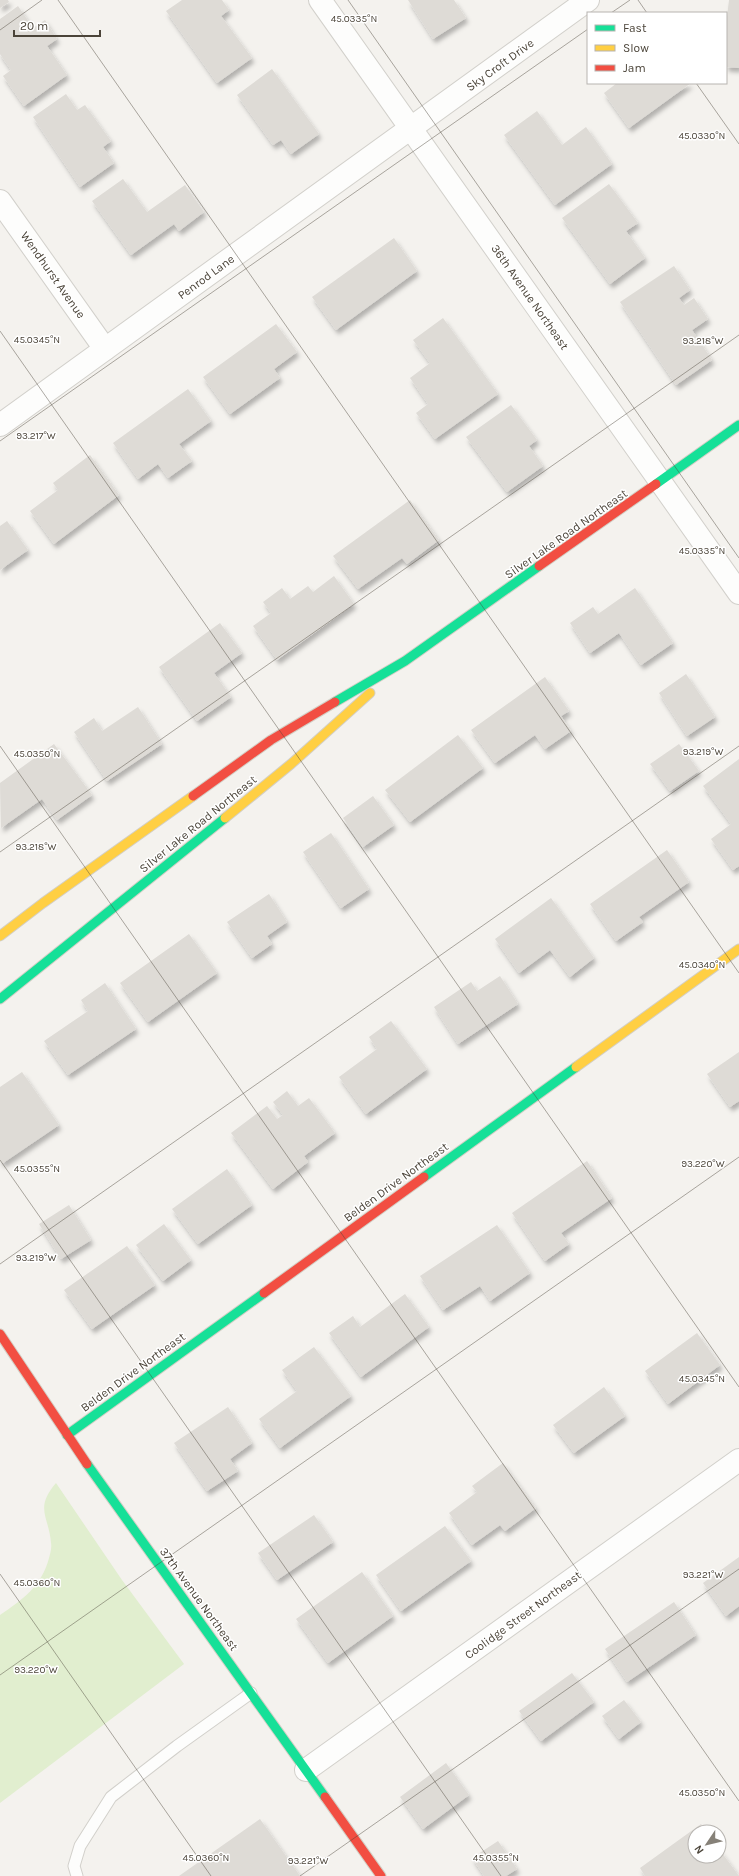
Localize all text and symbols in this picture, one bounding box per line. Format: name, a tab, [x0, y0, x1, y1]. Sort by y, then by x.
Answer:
scale bar	[14, 12, 100, 38]
legend	[587, 12, 727, 84]
text: 45.0335°N	[331, 13, 377, 25]
text: 20 m	[20, 19, 48, 33]
text: Fast	[623, 21, 647, 35]
street label: Sky Croft Drive	[464, 36, 536, 94]
text: Slow	[623, 41, 649, 55]
text: Jam	[623, 61, 646, 75]
text: 45.0330°N	[679, 130, 725, 142]
street label: Wendhurst Avenue	[18, 229, 88, 321]
street label: 36th Avenue Northeast	[488, 242, 572, 353]
street label: Penrod Lane	[175, 252, 237, 302]
text: 45.0345°N	[14, 334, 60, 346]
text: 93.218°W	[682, 335, 724, 347]
text: 93.217°W	[16, 430, 56, 442]
street label: Silver Lake Road Northeast	[502, 486, 630, 582]
text: 45.0335°N	[679, 545, 725, 557]
text: 93.219°W	[683, 746, 723, 758]
text: 45.0350°N	[14, 748, 60, 760]
street label: Silver Lake Road Northeast	[137, 772, 260, 876]
text: 93.218°W	[15, 841, 57, 853]
text: 45.0340°N	[679, 959, 725, 971]
street label: Belden Drive Northeast	[341, 1139, 451, 1225]
text: 93.220°W	[681, 1158, 725, 1170]
text: 45.0355°N	[14, 1163, 60, 1175]
text: 93.219°W	[16, 1252, 56, 1264]
street label: Belden Drive Northeast	[78, 1329, 188, 1415]
text: 45.0345°N	[679, 1373, 725, 1385]
street label: 37th Avenue Northeast	[157, 1545, 241, 1654]
street label: Coolidge Street Northeast	[462, 1568, 584, 1662]
text: 93.221°W	[683, 1569, 723, 1581]
text: 45.0360°N	[14, 1577, 60, 1589]
text: 93.220°W	[14, 1664, 58, 1676]
text: 45.0350°N	[679, 1787, 725, 1799]
north arrow	[687, 1824, 727, 1864]
text: N	[692, 1842, 707, 1856]
text: 45.0360°N	[183, 1852, 229, 1864]
text: 45.0355°N	[473, 1852, 519, 1864]
text: 93.221°W	[288, 1855, 328, 1867]

